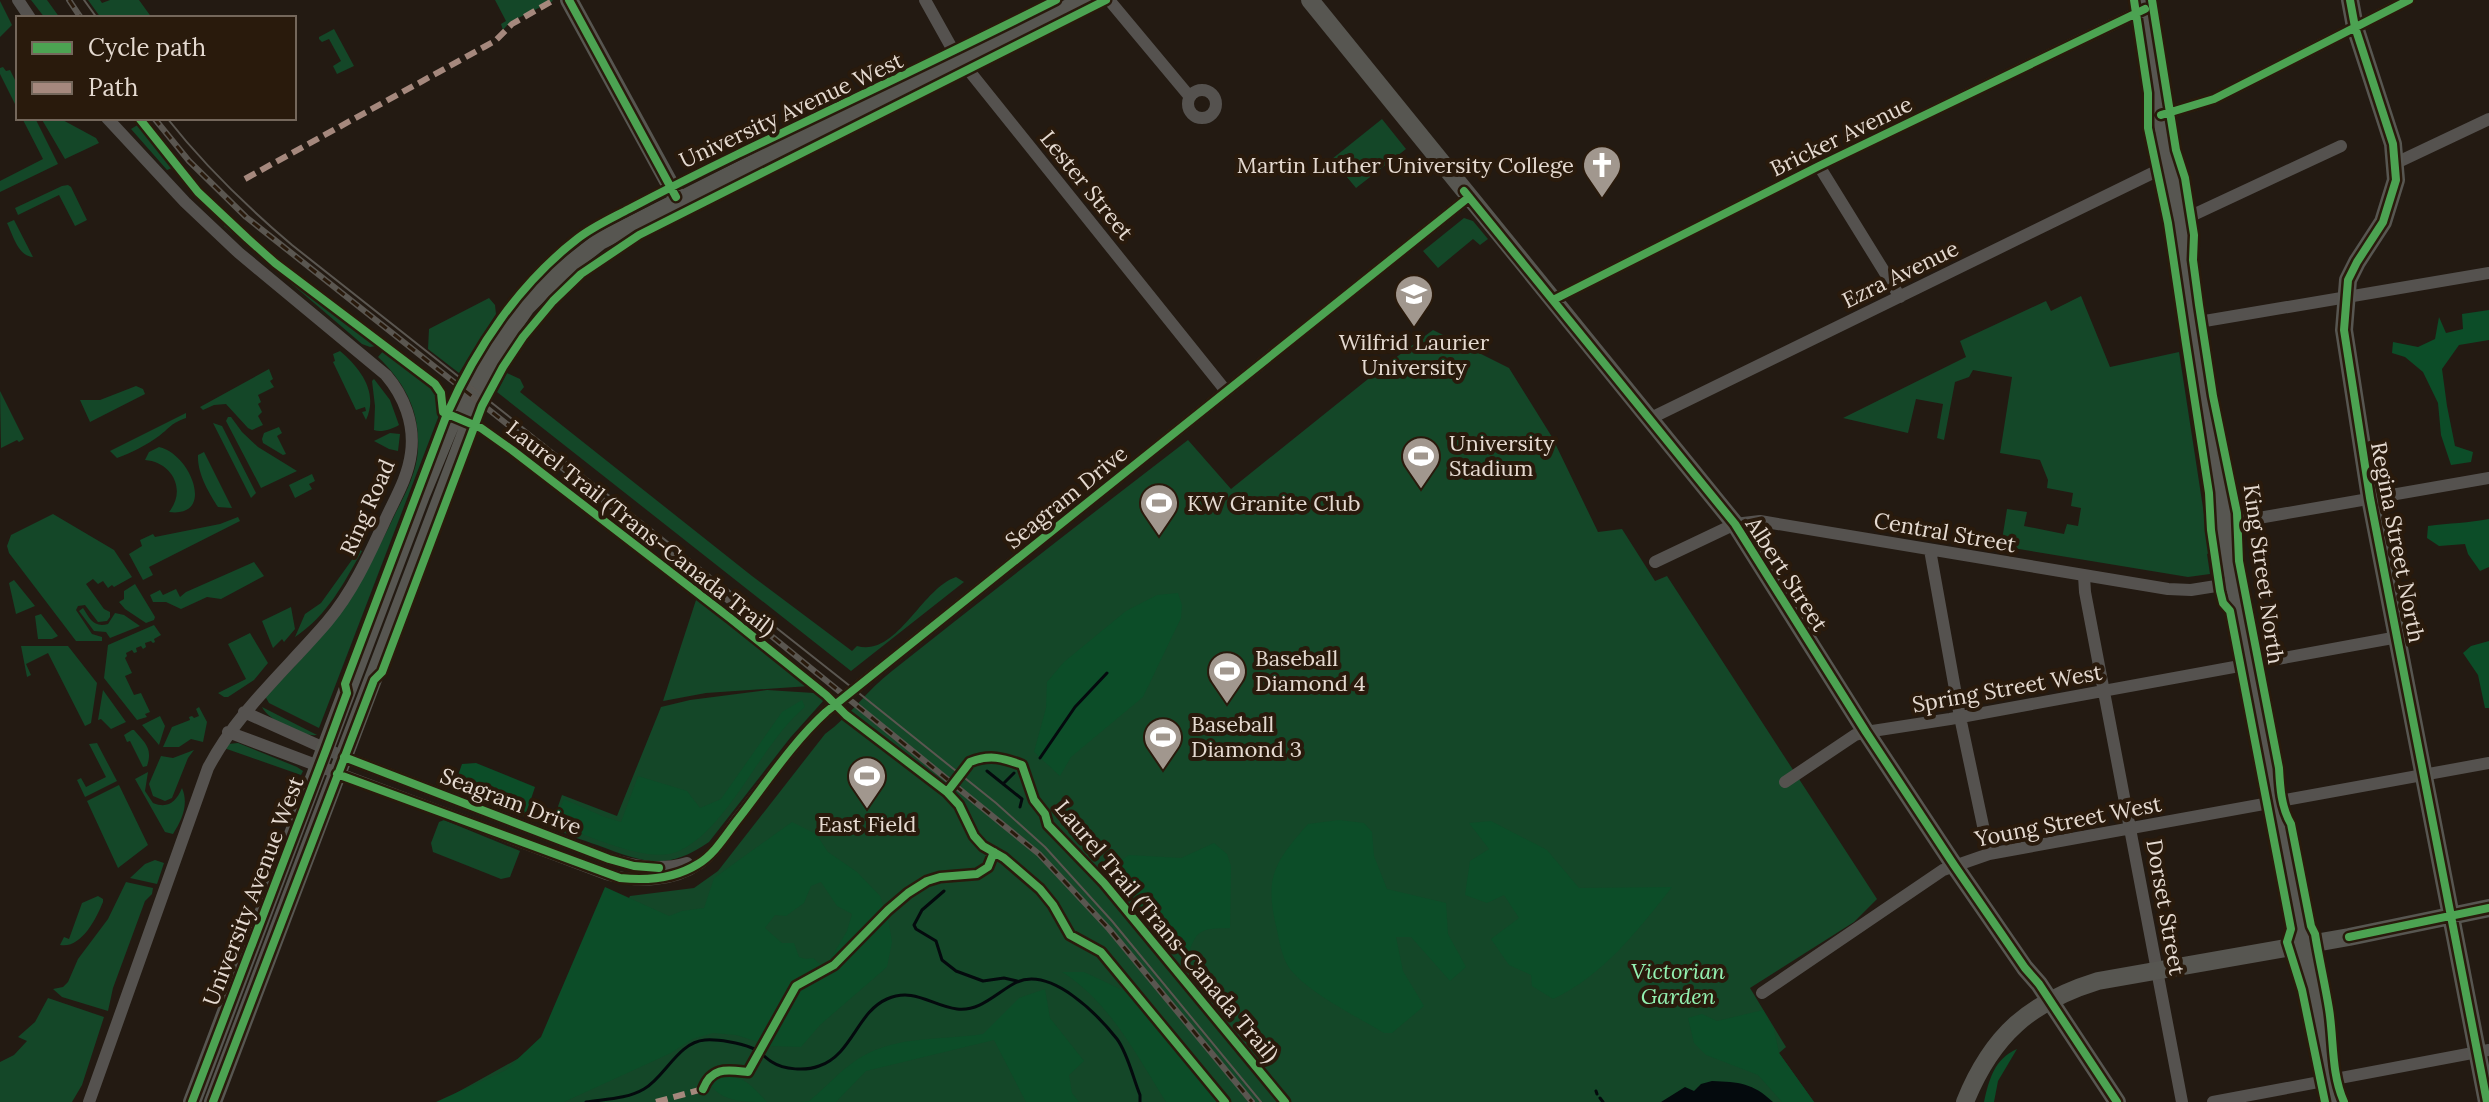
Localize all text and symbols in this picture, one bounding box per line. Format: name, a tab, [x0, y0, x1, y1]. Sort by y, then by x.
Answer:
legend	[16, 16, 296, 120]
text: Cycle path	[88, 32, 206, 63]
street label: University Avenue West	[675, 46, 908, 174]
text: Path	[88, 72, 138, 103]
street label: Bricker Avenue	[1765, 90, 1917, 182]
street label: Lester Street	[1034, 125, 1140, 246]
church icon: Martin Luther University College	[1581, 144, 1623, 199]
place label: Martin Luther University College	[1237, 151, 1574, 179]
street label: Ezra Avenue	[1837, 234, 1963, 314]
school or university icon: Wilfrid Laurier University	[1393, 273, 1435, 328]
place label: Wilfrid Laurier University	[1339, 328, 1490, 381]
street label: Laurel Trail (Trans-Canada Trail)	[501, 414, 781, 642]
place label: University Stadium	[1449, 429, 1555, 482]
sports icon: University Stadium	[1400, 435, 1442, 490]
street label: Seagram Drive	[999, 439, 1133, 555]
street label: Regina Street North	[2365, 439, 2431, 645]
street label: Ring Road	[333, 455, 401, 559]
sports icon: KW Granite Club	[1138, 482, 1180, 537]
street label: King Street North	[2238, 482, 2290, 666]
place label: KW Granite Club	[1187, 489, 1361, 517]
street label: Central Street	[1872, 506, 2019, 558]
street label: Albert Street	[1739, 511, 1835, 637]
place label: Baseball Diamond 4	[1255, 644, 1366, 697]
sports icon: Baseball Diamond 4	[1206, 650, 1248, 705]
street label: Spring Street West	[1910, 657, 2105, 718]
place label: Baseball Diamond 3	[1191, 710, 1302, 763]
sports icon: Baseball Diamond 3	[1142, 716, 1184, 771]
sports icon: East Field	[846, 755, 888, 810]
street label: Seagram Drive	[436, 761, 586, 841]
street label: University Avenue West	[196, 772, 310, 1010]
street label: Young Street West	[1971, 789, 2164, 853]
street label: Laurel Trail (Trans-Canada Trail)	[1049, 794, 1285, 1068]
place label: East Field	[818, 810, 916, 838]
street label: Dorset Street	[2140, 837, 2192, 978]
park label: Victorian Garden	[1631, 957, 1726, 1010]

